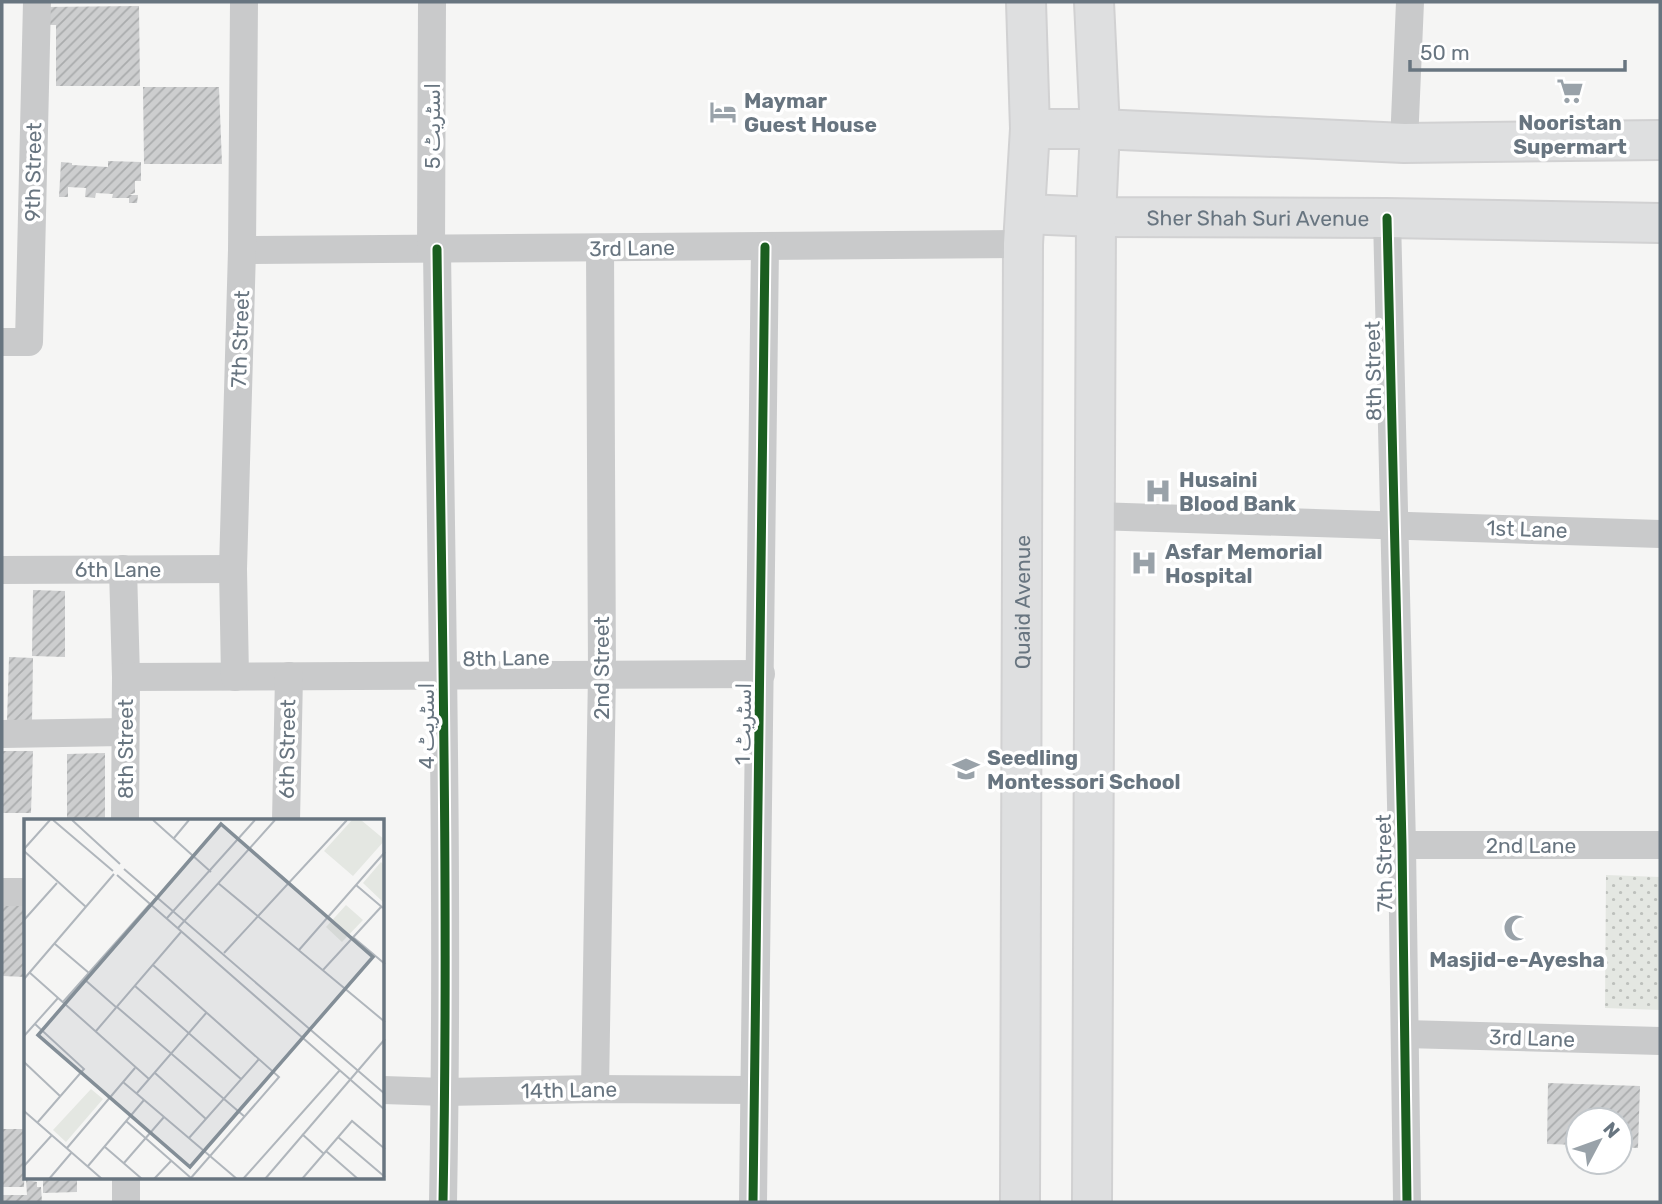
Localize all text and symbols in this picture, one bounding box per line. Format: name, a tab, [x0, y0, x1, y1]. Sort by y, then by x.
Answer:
scale bar	[1410, 28, 1625, 72]
text: 50 m	[1420, 40, 1470, 65]
supermarket icon: Nooristan Supermart	[1555, 76, 1585, 106]
street label: اسٹریٹ 5	[420, 83, 445, 169]
place label: Maymar Guest House	[744, 88, 877, 137]
hotel icon: Maymar Guest House	[708, 97, 738, 127]
place label: Nooristan Supermart	[1513, 110, 1627, 159]
street label: 9th Street	[20, 122, 46, 222]
street label: Sher Shah Suri Avenue	[1147, 205, 1369, 230]
street label: 3rd Lane	[589, 235, 675, 261]
street label: 7th Street	[226, 290, 254, 388]
street label: 8th Street	[1360, 321, 1386, 421]
place label: Husaini Blood Bank	[1179, 467, 1297, 516]
hospital icon: Husaini Blood Bank	[1143, 476, 1173, 506]
street label: 1st Lane	[1486, 515, 1568, 543]
street label: Quaid Avenue	[1009, 535, 1035, 669]
place label: Asfar Memorial Hospital	[1165, 539, 1323, 588]
hospital icon: Asfar Memorial Hospital	[1129, 548, 1159, 578]
street label: 6th Lane	[75, 557, 161, 582]
street label: 2nd Street	[589, 616, 614, 720]
street label: 8th Lane	[462, 645, 550, 671]
street label: اسٹریٹ 4	[414, 683, 439, 769]
street label: اسٹریٹ 1	[730, 683, 756, 765]
street label: 8th Street	[113, 699, 138, 799]
street label: 6th Street	[274, 699, 300, 799]
place label: Seedling Montessori School	[987, 745, 1181, 794]
school or university icon: Seedling Montessori School	[951, 754, 981, 784]
street label: 7th Street	[1371, 814, 1397, 912]
inset map	[24, 819, 385, 1180]
street label: 2nd Lane	[1486, 833, 1576, 858]
mosque icon: Masjid-e-Ayesha	[1502, 913, 1532, 943]
place label: Masjid-e-Ayesha	[1429, 947, 1605, 972]
street label: 3rd Lane	[1489, 1024, 1575, 1052]
street label: 14th Lane	[521, 1077, 617, 1103]
north arrow	[1564, 1106, 1634, 1176]
text: N	[1598, 1117, 1625, 1143]

